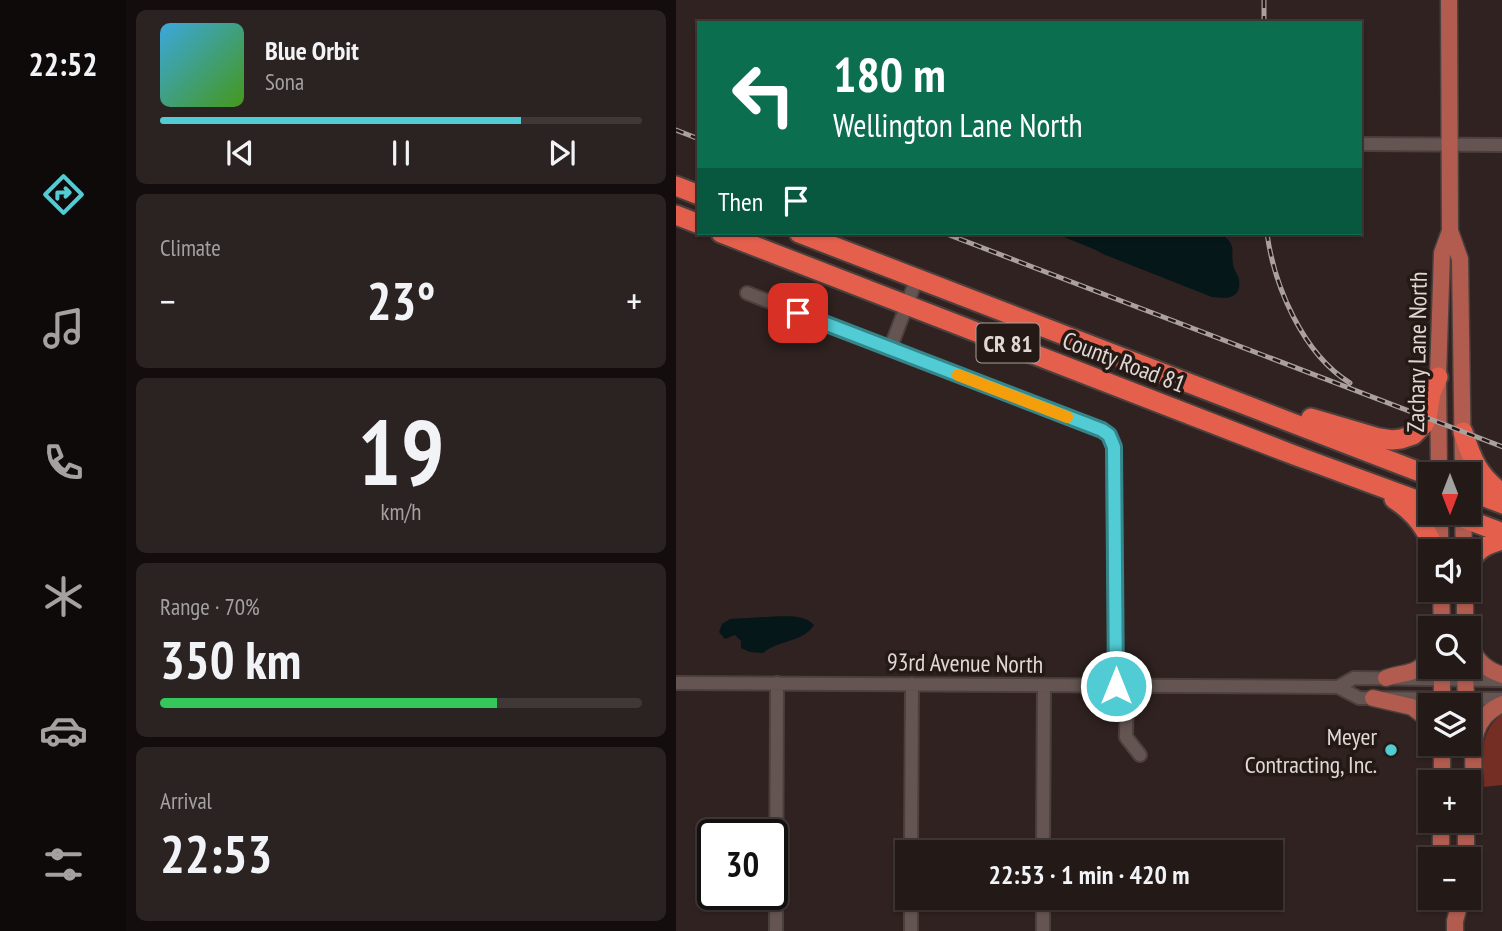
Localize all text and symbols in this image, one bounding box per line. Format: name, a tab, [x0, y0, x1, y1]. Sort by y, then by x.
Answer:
text: Blue Orbit	[265, 34, 359, 67]
text: 180 m	[833, 42, 946, 106]
text: 22:52	[28, 43, 98, 85]
icon: left	[718, 49, 809, 140]
text: Sona	[265, 67, 304, 96]
text: Wellington Lane North	[833, 104, 1083, 146]
icon: previous	[221, 134, 259, 172]
icon: pause	[382, 134, 420, 172]
icon: next	[543, 134, 581, 172]
icon: directions	[39, 170, 88, 219]
icon: arrive	[777, 182, 815, 220]
text: Then	[718, 185, 763, 218]
text: Climate	[160, 233, 221, 262]
text: 23°	[367, 267, 435, 334]
street label: Zachary Lane North	[1400, 271, 1434, 433]
text: −	[160, 276, 176, 325]
text: +	[626, 276, 642, 325]
pin	[768, 283, 828, 343]
icon: arrive	[779, 294, 817, 332]
icon: music	[39, 304, 88, 353]
road number: CR 81	[976, 324, 1040, 362]
street label: County Road 81	[1058, 324, 1190, 400]
text: 19	[358, 392, 445, 510]
icon: phone	[39, 438, 88, 487]
north arrow	[1418, 462, 1481, 525]
map controls	[1418, 462, 1481, 910]
text: km/h	[381, 497, 421, 526]
button: sound	[1418, 539, 1481, 602]
icon: climate	[39, 572, 88, 621]
text: Range · 70%	[160, 592, 260, 621]
button: search	[1418, 616, 1481, 679]
text: 350 km	[160, 626, 301, 693]
street label: 93rd Avenue North	[887, 646, 1043, 680]
position arrow	[1079, 649, 1153, 723]
button: layers	[1418, 693, 1481, 756]
icon: car	[39, 706, 88, 755]
place label: Meyer Contracting, Inc.	[1245, 721, 1377, 780]
marker: Meyer Contracting, Inc.	[1383, 742, 1399, 758]
button: +	[1418, 770, 1481, 833]
text: Arrival	[160, 786, 212, 815]
speed limit sign: 30	[697, 819, 788, 910]
text: 22:53	[160, 820, 272, 887]
icon: filters	[39, 840, 88, 889]
button: −	[1418, 847, 1481, 910]
text: 22:53 · 1 min · 420 m	[989, 858, 1189, 891]

